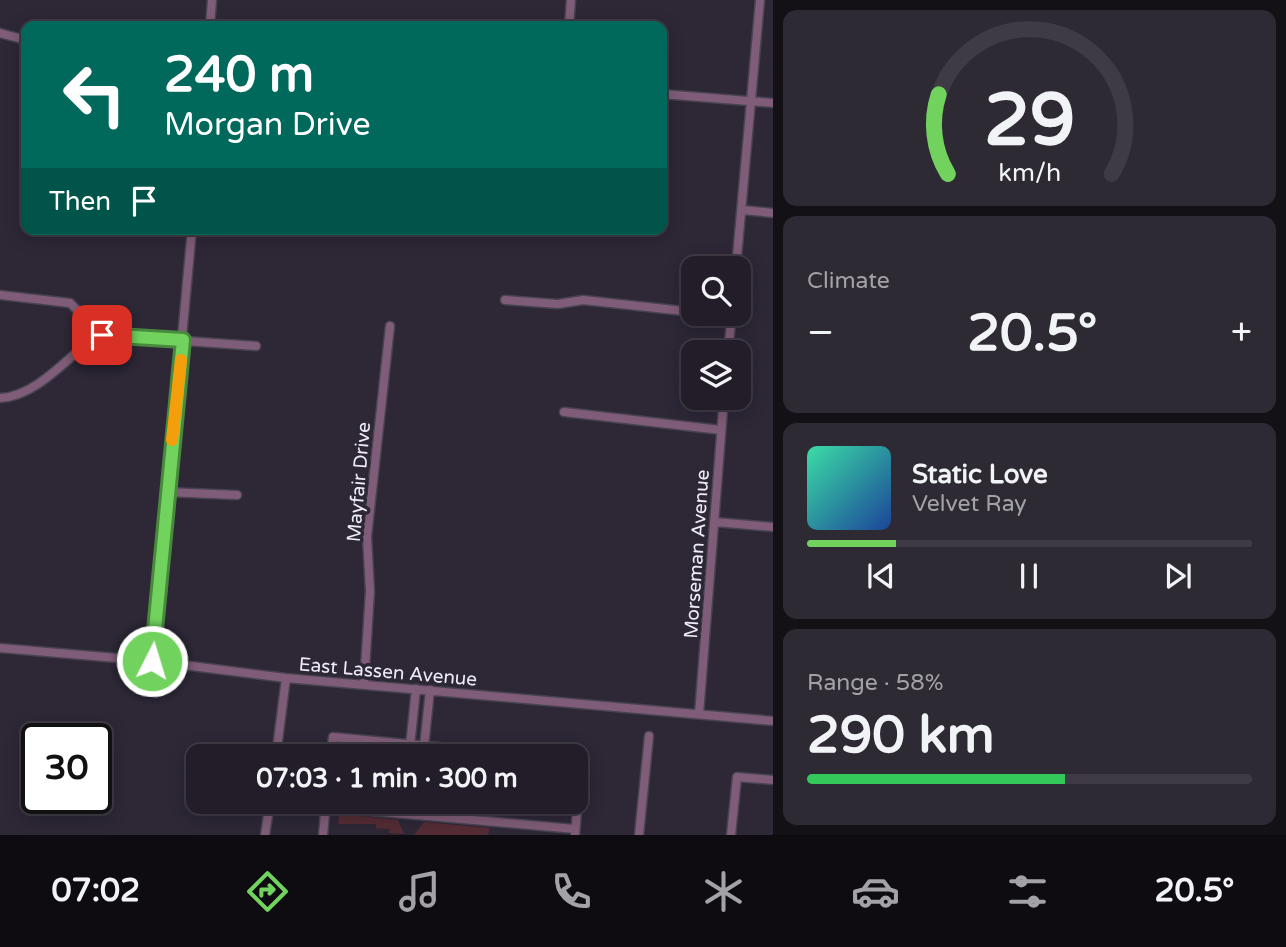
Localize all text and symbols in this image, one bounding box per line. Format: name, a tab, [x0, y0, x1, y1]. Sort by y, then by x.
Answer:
text: 240 m	[164, 46, 314, 105]
icon: left	[49, 49, 140, 140]
text: 29	[984, 78, 1075, 166]
text: Morgan Drive	[164, 106, 371, 144]
text: km/h	[998, 158, 1061, 188]
icon: arrive	[125, 182, 163, 220]
text: Then	[49, 186, 111, 217]
map controls	[681, 256, 751, 410]
button: search	[681, 256, 751, 326]
text: Climate	[807, 267, 890, 295]
text: 20.5°	[967, 302, 1097, 365]
pin	[72, 305, 132, 365]
text: −	[807, 310, 834, 356]
text: +	[1231, 310, 1252, 356]
icon: arrive	[83, 316, 121, 354]
button: layers	[681, 340, 751, 410]
street label: Mayfair Drive	[343, 421, 375, 543]
text: Static Love	[912, 459, 1048, 490]
street label: Morseman Avenue	[680, 469, 714, 639]
text: Velvet Ray	[912, 490, 1027, 518]
icon: previous	[862, 557, 900, 595]
icon: pause	[1010, 557, 1048, 595]
icon: next	[1159, 557, 1197, 595]
position arrow	[115, 624, 189, 698]
street label: East Lassen Avenue	[298, 653, 478, 691]
text: Range · 58%	[807, 669, 943, 697]
text: 290 km	[807, 704, 995, 767]
speed limit sign: 30	[21, 723, 112, 814]
text: 07:03 · 1 min · 300 m	[256, 763, 518, 794]
icon: directions	[243, 867, 292, 916]
icon: music	[395, 867, 444, 916]
icon: phone	[547, 867, 596, 916]
icon: climate	[699, 867, 748, 916]
icon: car	[851, 867, 900, 916]
icon: filters	[1003, 867, 1052, 916]
text: 07:02	[51, 872, 140, 910]
text: 20.5°	[1154, 872, 1234, 910]

